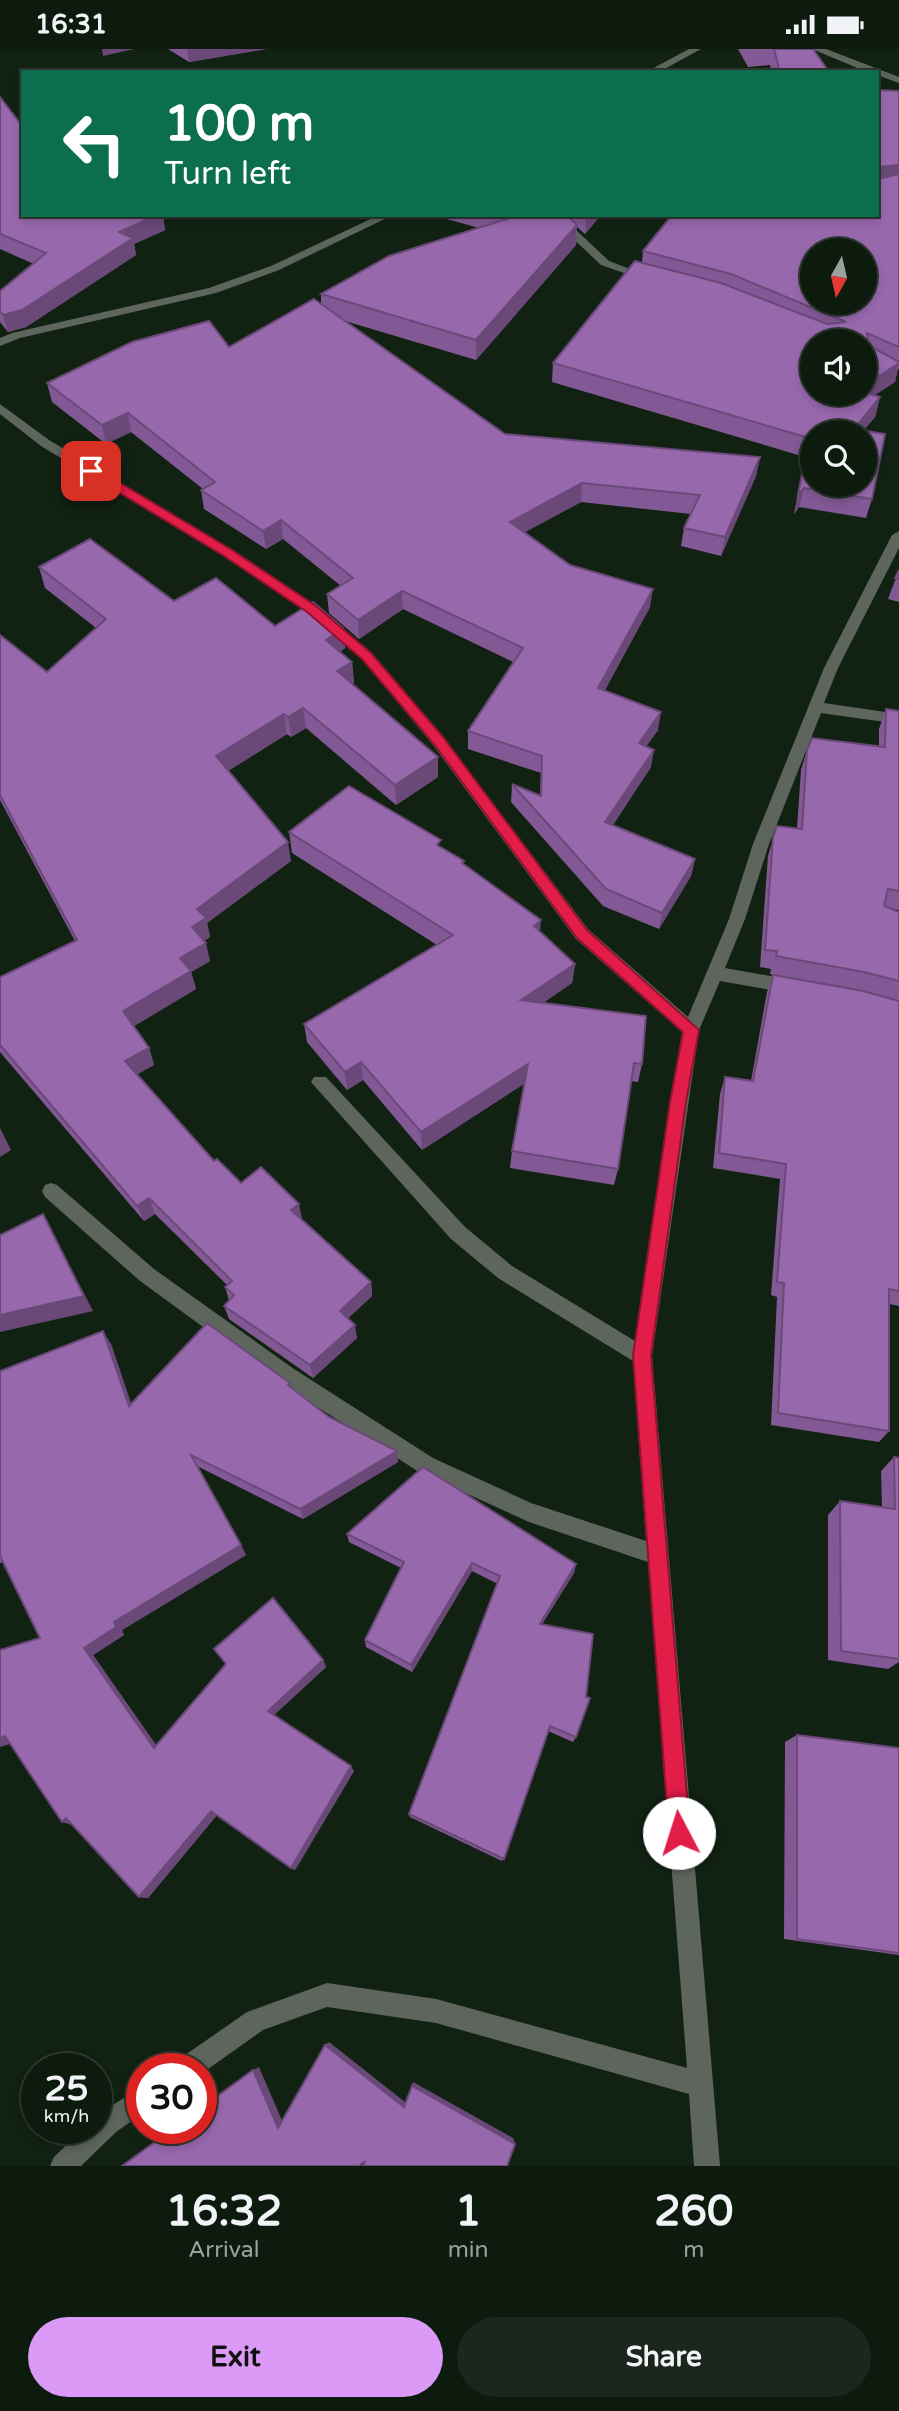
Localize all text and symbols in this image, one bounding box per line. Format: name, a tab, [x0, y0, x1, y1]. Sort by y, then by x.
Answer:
text: 16:31	[35, 9, 107, 40]
text: 100 m	[164, 95, 314, 154]
icon: left	[49, 98, 140, 189]
text: Turn left	[164, 155, 291, 193]
north arrow	[800, 238, 877, 315]
map controls	[800, 238, 877, 497]
button: sound	[800, 329, 877, 406]
button: search	[800, 420, 877, 497]
pin	[61, 441, 121, 501]
icon: arrive	[72, 452, 110, 490]
position arrow	[642, 1796, 716, 1870]
speed limit sign: 30	[126, 2053, 217, 2144]
text: 25	[45, 2068, 88, 2110]
text: km/h	[44, 2105, 89, 2127]
text: 16:32	[166, 2186, 282, 2237]
text: 1	[455, 2186, 481, 2237]
text: 260	[654, 2186, 733, 2237]
text: Arrival	[188, 2236, 259, 2264]
text: min	[448, 2236, 489, 2264]
text: m	[683, 2236, 704, 2264]
button: Exit	[28, 2317, 443, 2397]
button: Share	[457, 2317, 871, 2397]

